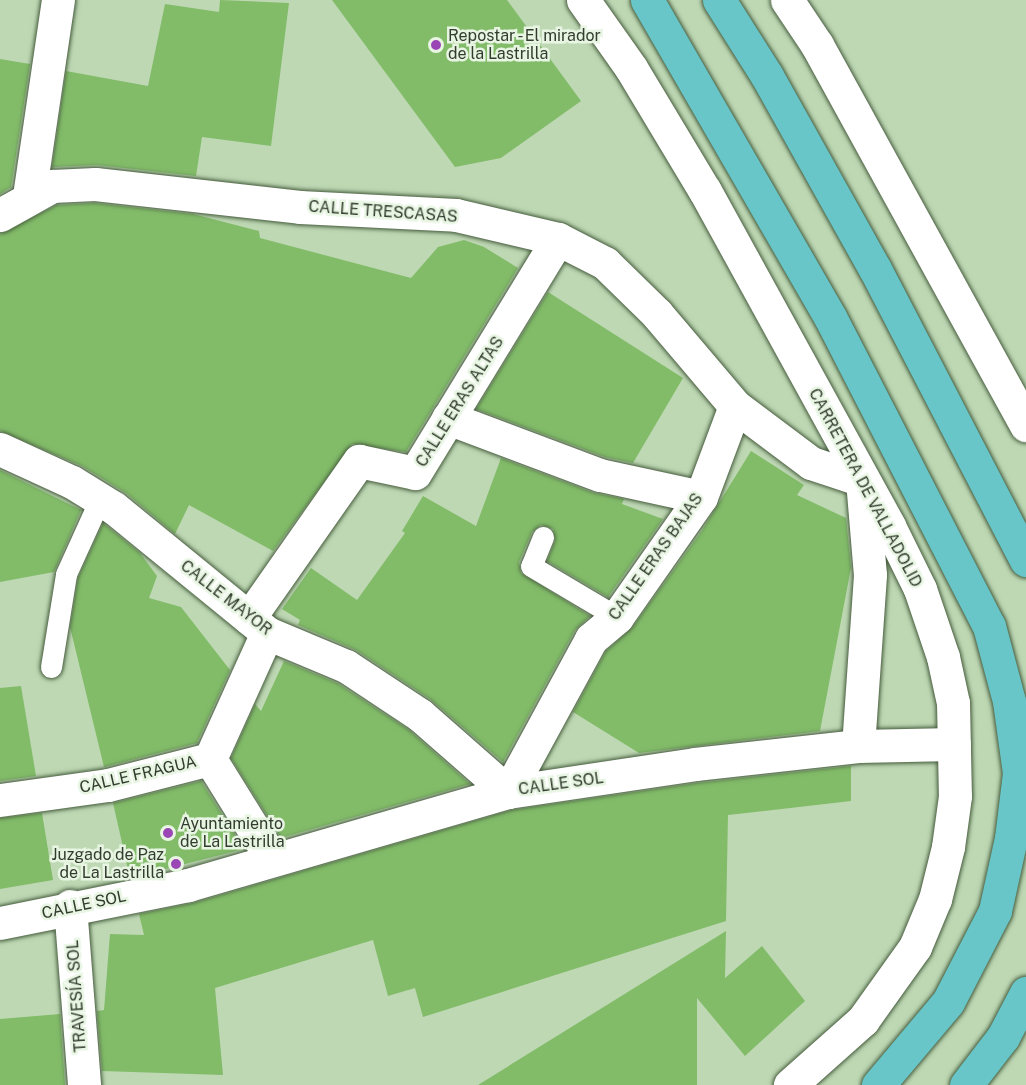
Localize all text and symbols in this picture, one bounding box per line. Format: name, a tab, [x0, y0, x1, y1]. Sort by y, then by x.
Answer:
place label: Repostar - El mirador de la Lastrilla	[448, 26, 605, 64]
marker: Repostar - El mirador de la Lastrilla	[429, 38, 443, 52]
street label: CALLE TRESCASAS	[308, 197, 458, 227]
street label: CALLE ERAS ALTAS	[412, 333, 508, 471]
street label: CARRETERA DE VALLADOLID	[804, 385, 926, 591]
street label: CALLE ERAS BAJAS	[605, 490, 707, 624]
street label: CALLE MAYOR	[176, 556, 276, 640]
street label: CALLE FRAGUA	[78, 752, 198, 798]
street label: CALLE SOL	[517, 769, 605, 799]
place label: Ayuntamiento de La Lastrilla	[180, 814, 285, 852]
marker: Ayuntamiento de La Lastrilla	[161, 826, 175, 840]
place label: Juzgado de Paz de La Lastrilla	[51, 845, 164, 883]
marker: Juzgado de Paz de La Lastrilla	[169, 857, 183, 871]
street label: CALLE SOL	[40, 887, 128, 923]
street label: TRAVESÍA SOL	[63, 939, 91, 1053]

